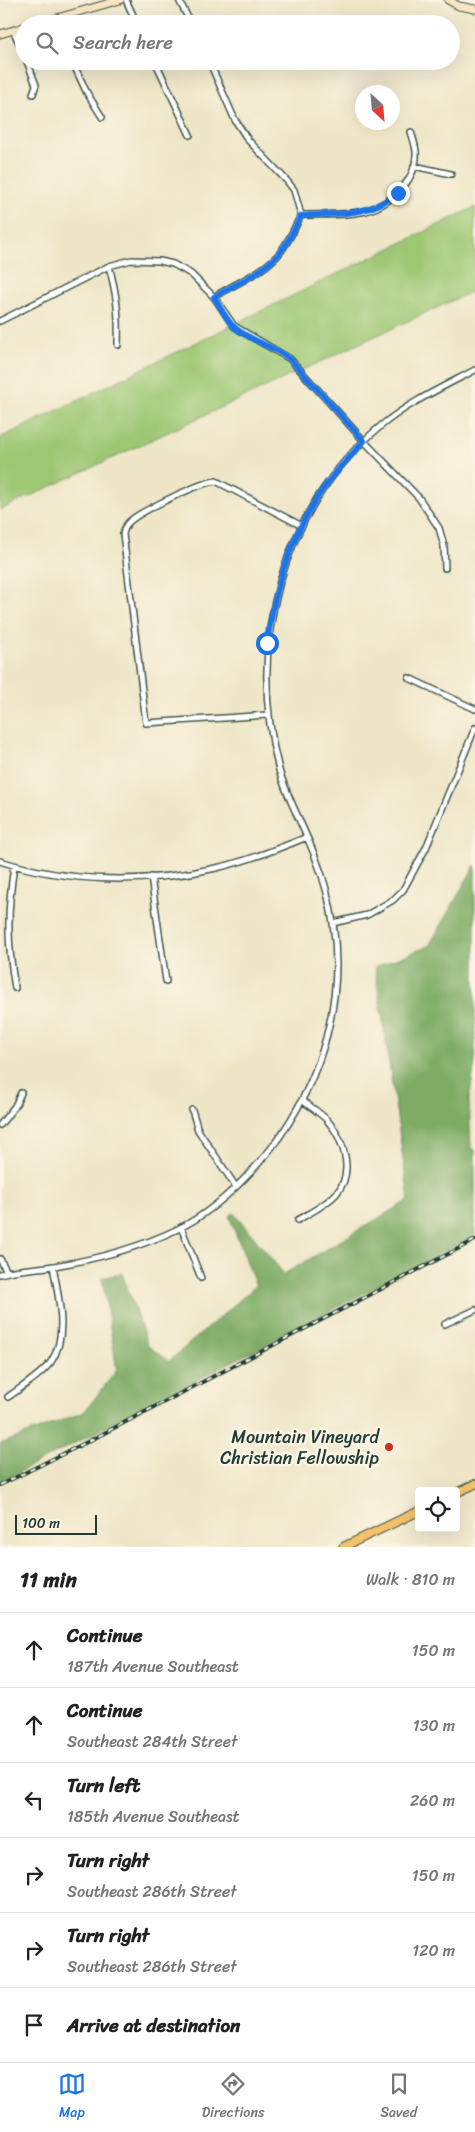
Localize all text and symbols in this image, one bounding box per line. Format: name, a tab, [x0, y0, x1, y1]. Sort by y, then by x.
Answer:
search box	[15, 15, 460, 70]
text: Search here	[73, 26, 173, 59]
icon: search	[33, 29, 61, 57]
north arrow	[355, 85, 400, 130]
route end	[387, 182, 410, 205]
route start	[256, 632, 279, 655]
place label: Mountain Vineyard Christian Fellowship	[220, 1421, 381, 1474]
marker: Mountain Vineyard Christian Fellowship	[383, 1441, 395, 1453]
map controls	[415, 1487, 460, 1532]
button: locate	[415, 1487, 460, 1532]
text: 100 m	[22, 1511, 60, 1536]
scale bar	[15, 1512, 98, 1535]
text: 11 min	[20, 1561, 77, 1599]
text: Walk · 810 m	[366, 1565, 455, 1594]
text: Continue	[67, 1619, 143, 1652]
icon: ahead	[20, 1636, 48, 1664]
text: 150 m	[412, 1636, 455, 1665]
text: 187th Avenue Southeast	[67, 1652, 239, 1681]
text: Continue	[67, 1694, 143, 1727]
icon: ahead	[20, 1711, 48, 1739]
text: 130 m	[413, 1711, 455, 1740]
text: Southeast 284th Street	[67, 1727, 238, 1756]
text: Turn left	[67, 1769, 140, 1802]
icon: left	[20, 1786, 48, 1814]
text: 260 m	[410, 1786, 455, 1815]
text: 185th Avenue Southeast	[67, 1802, 239, 1831]
text: Turn right	[67, 1844, 149, 1877]
icon: right	[20, 1861, 48, 1889]
text: 150 m	[412, 1861, 455, 1890]
text: Southeast 286th Street	[67, 1877, 237, 1906]
text: Turn right	[67, 1919, 149, 1952]
icon: right	[20, 1936, 48, 1964]
text: 120 m	[412, 1936, 455, 1965]
text: Southeast 286th Street	[67, 1952, 237, 1981]
text: Arrive at destination	[67, 2009, 240, 2042]
icon: arrive	[20, 2011, 48, 2039]
tab: Map	[58, 2070, 86, 2125]
tab: Directions	[202, 2070, 264, 2125]
tab: Saved	[380, 2070, 417, 2125]

